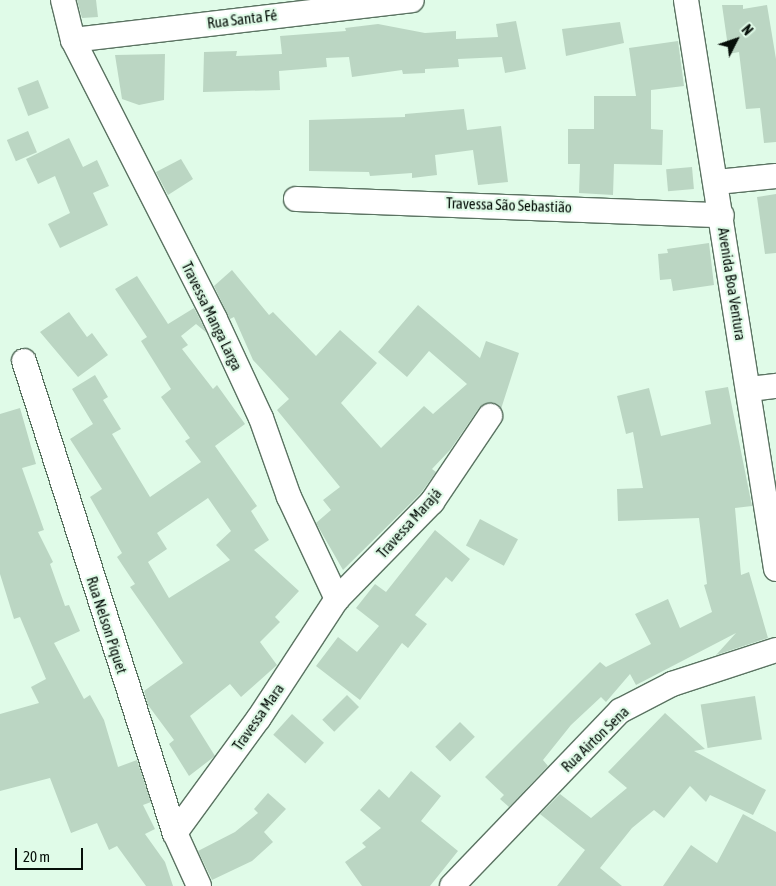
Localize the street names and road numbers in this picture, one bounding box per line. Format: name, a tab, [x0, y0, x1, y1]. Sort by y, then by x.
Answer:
street label: Rua Santa Fé	[206, 6, 278, 32]
street label: Travessa São Sebastião	[446, 194, 572, 216]
street label: Avenida Boa Ventura	[714, 226, 750, 342]
street label: Travessa Manga Larga	[178, 259, 246, 373]
street label: Travessa Marajá	[373, 484, 445, 562]
street label: Rua Nelson Piquet	[83, 574, 131, 676]
street label: Travessa Mara	[228, 680, 288, 754]
street label: Rua Airton Sena	[558, 702, 632, 776]

